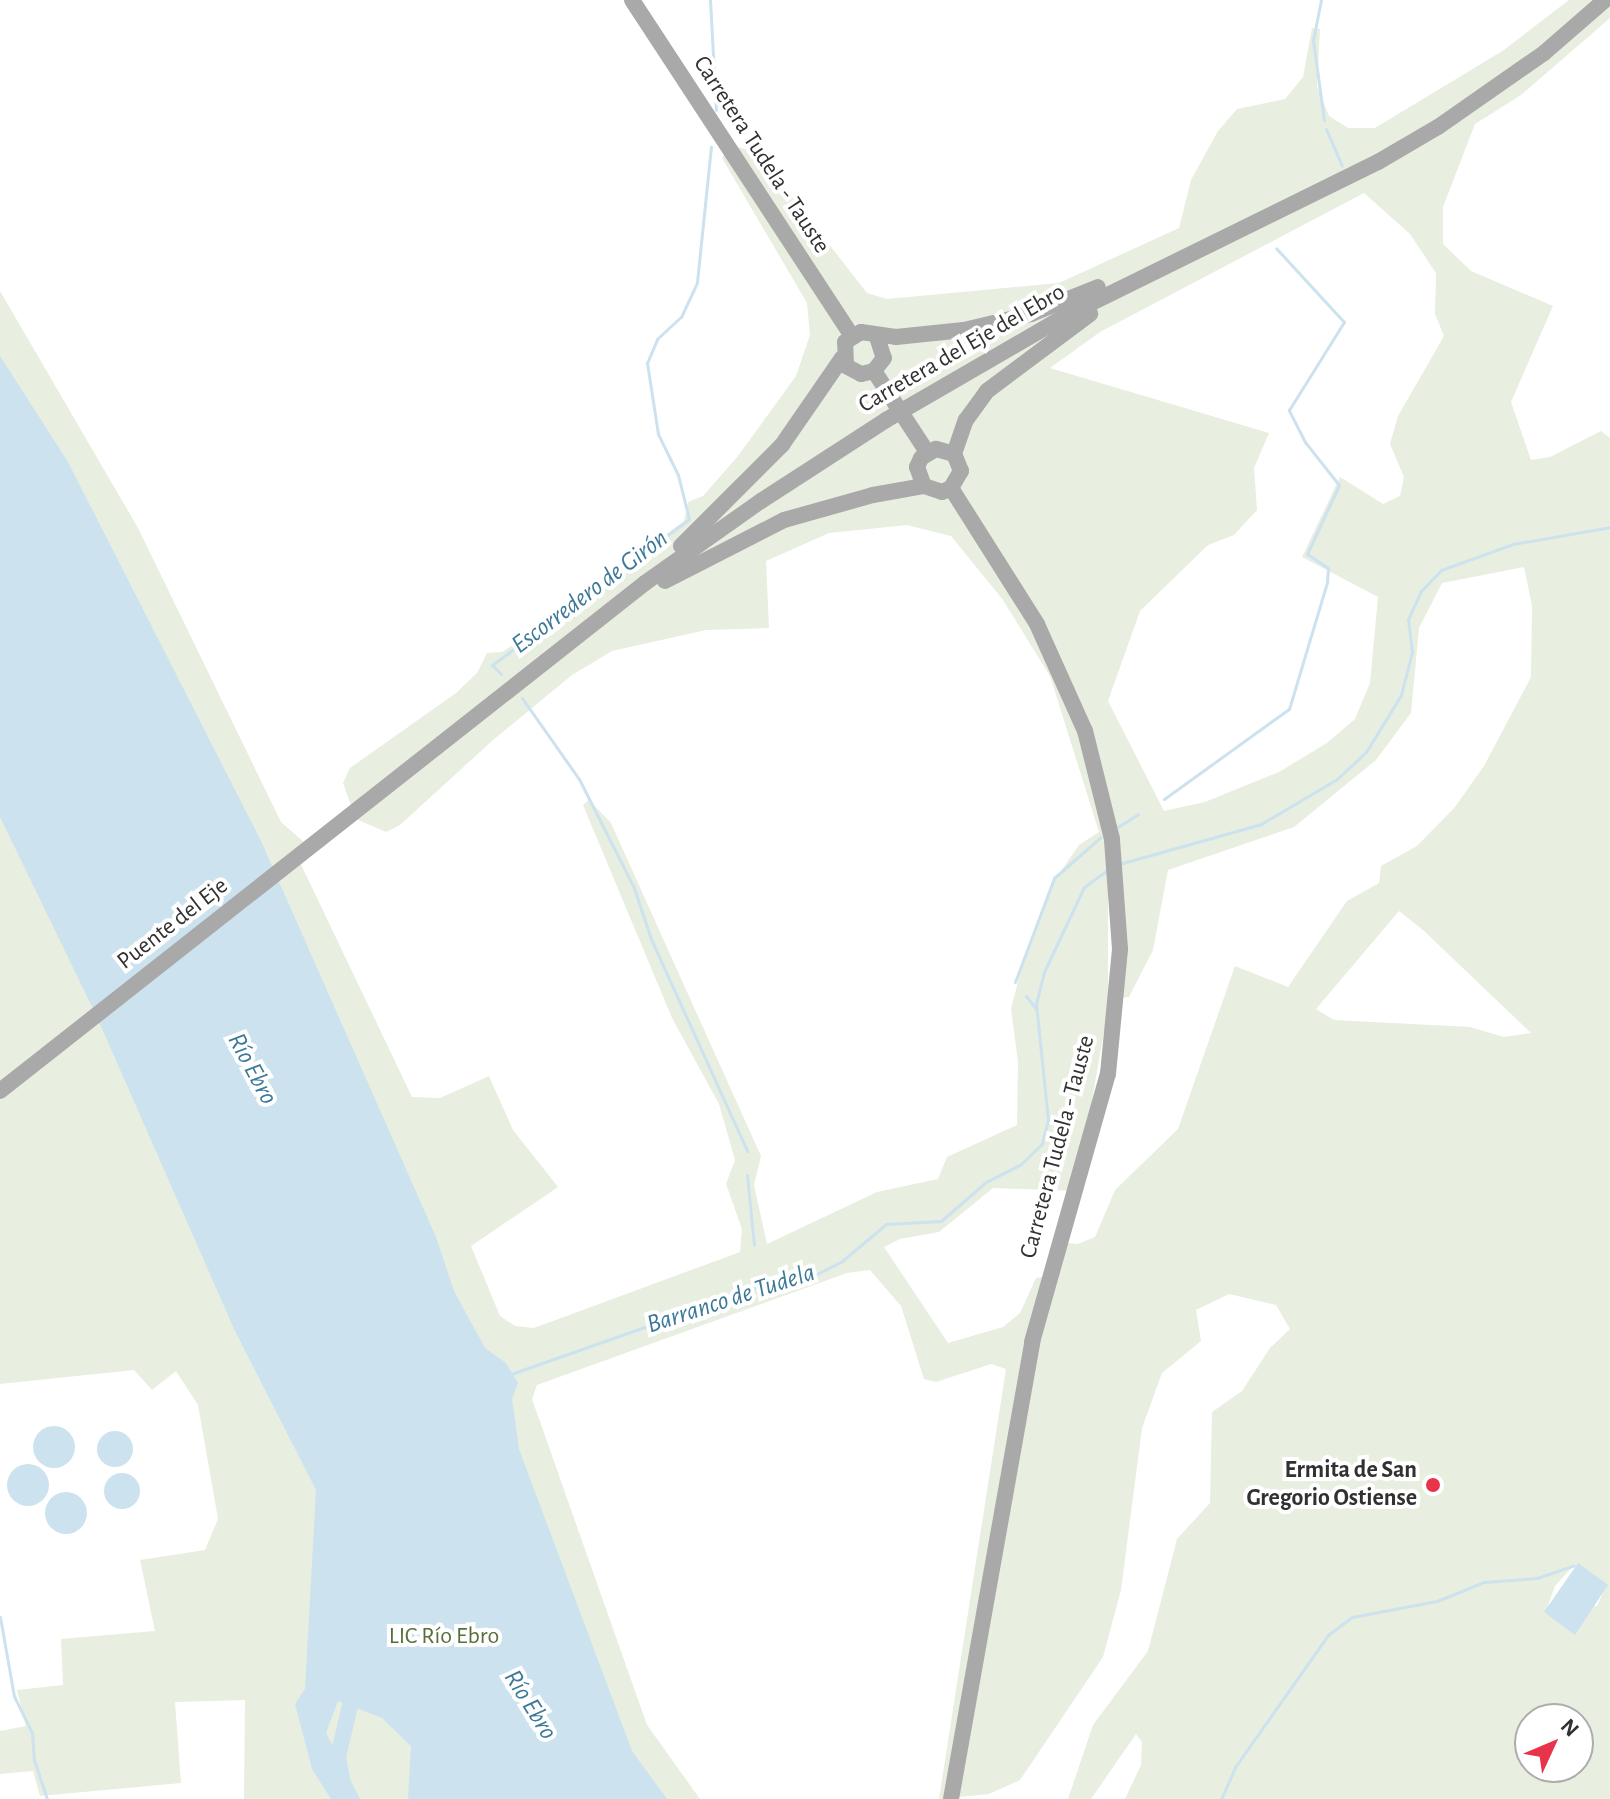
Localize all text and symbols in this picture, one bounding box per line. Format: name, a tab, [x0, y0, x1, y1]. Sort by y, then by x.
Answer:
street label: Carretera Tudela - Tauste	[686, 51, 836, 259]
street label: Carretera del Eje del Ebro	[854, 278, 1070, 420]
water label: Escorredero de Girón	[506, 523, 674, 661]
street label: Puente del Eje	[112, 872, 234, 976]
water label: Río Ebro	[220, 1028, 284, 1110]
street label: Carretera Tudela - Tauste	[1014, 1032, 1102, 1262]
water label: Barranco de Tudela	[643, 1257, 819, 1341]
place label: Ermita de San Gregorio Ostiense	[1246, 1457, 1417, 1513]
marker: Ermita de San Gregorio Ostiense	[1424, 1476, 1442, 1494]
park label: LIC Río Ebro	[389, 1623, 499, 1651]
water label: Río Ebro	[497, 1664, 563, 1746]
north arrow	[1514, 1703, 1594, 1783]
text: N	[1557, 1715, 1583, 1741]

